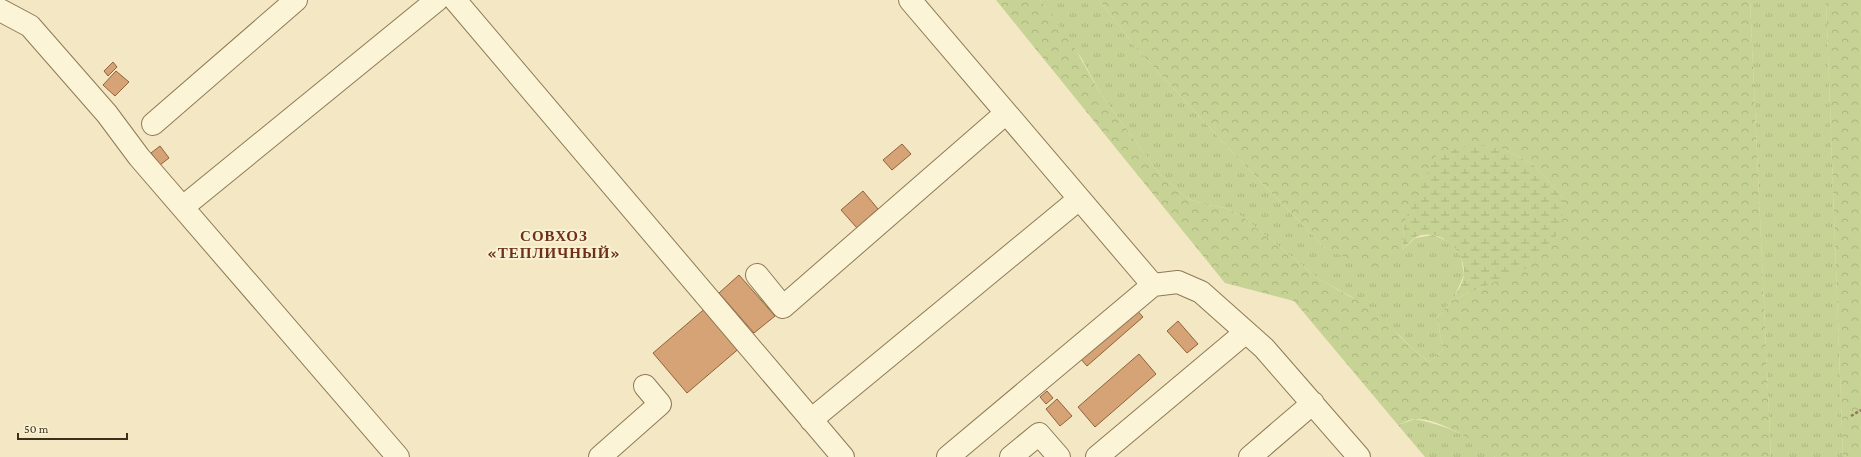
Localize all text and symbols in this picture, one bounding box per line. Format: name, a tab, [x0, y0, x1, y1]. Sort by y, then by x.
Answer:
district label: СОВХОЗ «ТЕПЛИЧНЫЙ»	[487, 228, 621, 261]
scale bar	[18, 415, 127, 441]
text: 50 m	[24, 422, 49, 436]

